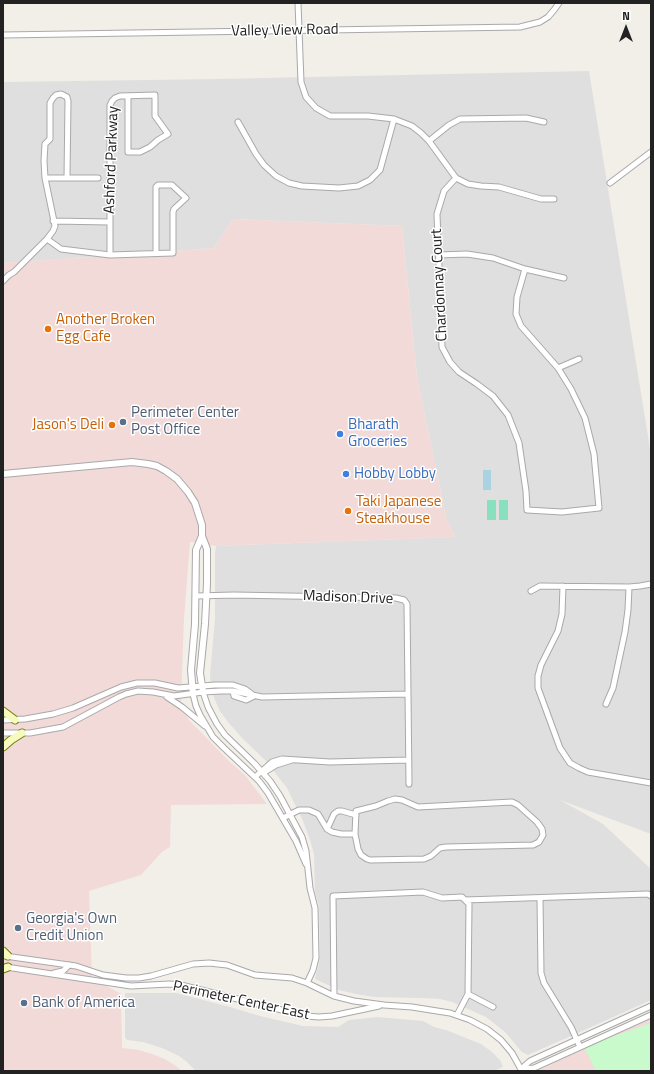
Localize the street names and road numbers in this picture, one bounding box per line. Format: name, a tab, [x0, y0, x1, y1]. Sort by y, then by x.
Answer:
street label: Valley View Road	[231, 21, 339, 41]
street label: Ashford Parkway	[101, 106, 123, 214]
street label: Chardonnay Court	[428, 228, 452, 342]
street label: Madison Drive	[303, 587, 393, 609]
street label: Perimeter Center East	[171, 978, 311, 1024]

